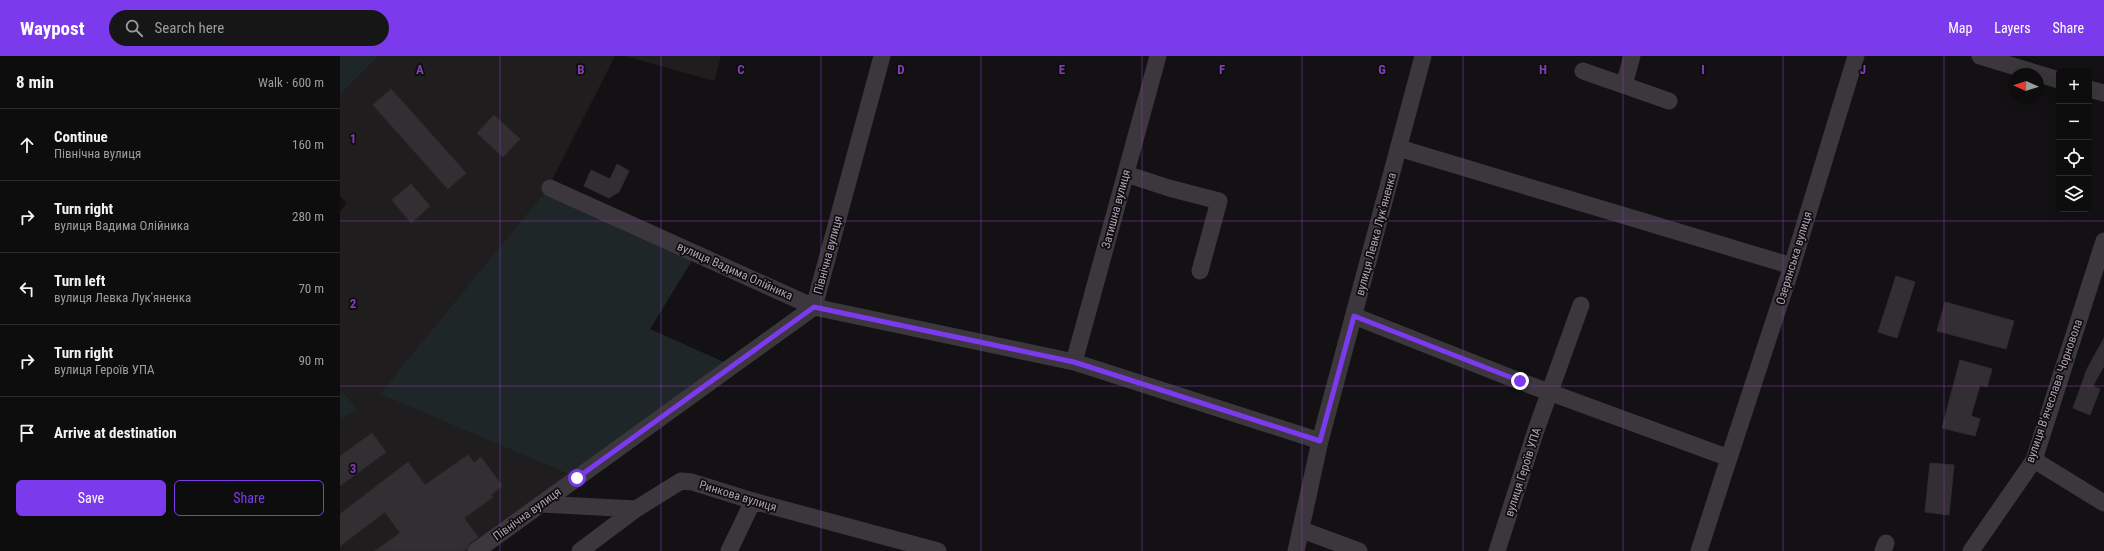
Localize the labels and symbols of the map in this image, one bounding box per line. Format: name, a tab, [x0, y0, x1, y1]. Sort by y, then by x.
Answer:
text: A	[416, 62, 424, 77]
text: B	[577, 62, 585, 77]
text: C	[737, 62, 745, 77]
text: D	[897, 62, 905, 77]
text: E	[1059, 62, 1066, 77]
text: F	[1219, 62, 1225, 77]
text: G	[1378, 62, 1386, 77]
text: H	[1539, 62, 1547, 77]
text: I	[1701, 62, 1705, 77]
text: J	[1860, 62, 1866, 77]
north arrow	[2008, 68, 2044, 104]
text: 1	[350, 131, 356, 146]
street label: Затишна вулиця	[1099, 168, 1133, 250]
street label: вулиця Левка Лук'яненка	[1353, 171, 1399, 297]
street label: Озерянська вулиця	[1773, 210, 1815, 306]
street label: Північна вулиця	[811, 214, 845, 296]
street label: вулиця Вадима Олійника	[675, 239, 795, 303]
text: 2	[350, 296, 357, 311]
street label: вулиця В'ячеслава Чорновола	[2023, 317, 2085, 465]
route end	[1511, 372, 1529, 390]
street label: вулиця Героїв УПА	[1502, 426, 1544, 518]
text: 3	[350, 461, 356, 476]
route start	[568, 469, 586, 487]
street label: Ринкова вулиця	[698, 478, 778, 514]
street label: Північна вулиця	[490, 485, 564, 543]

